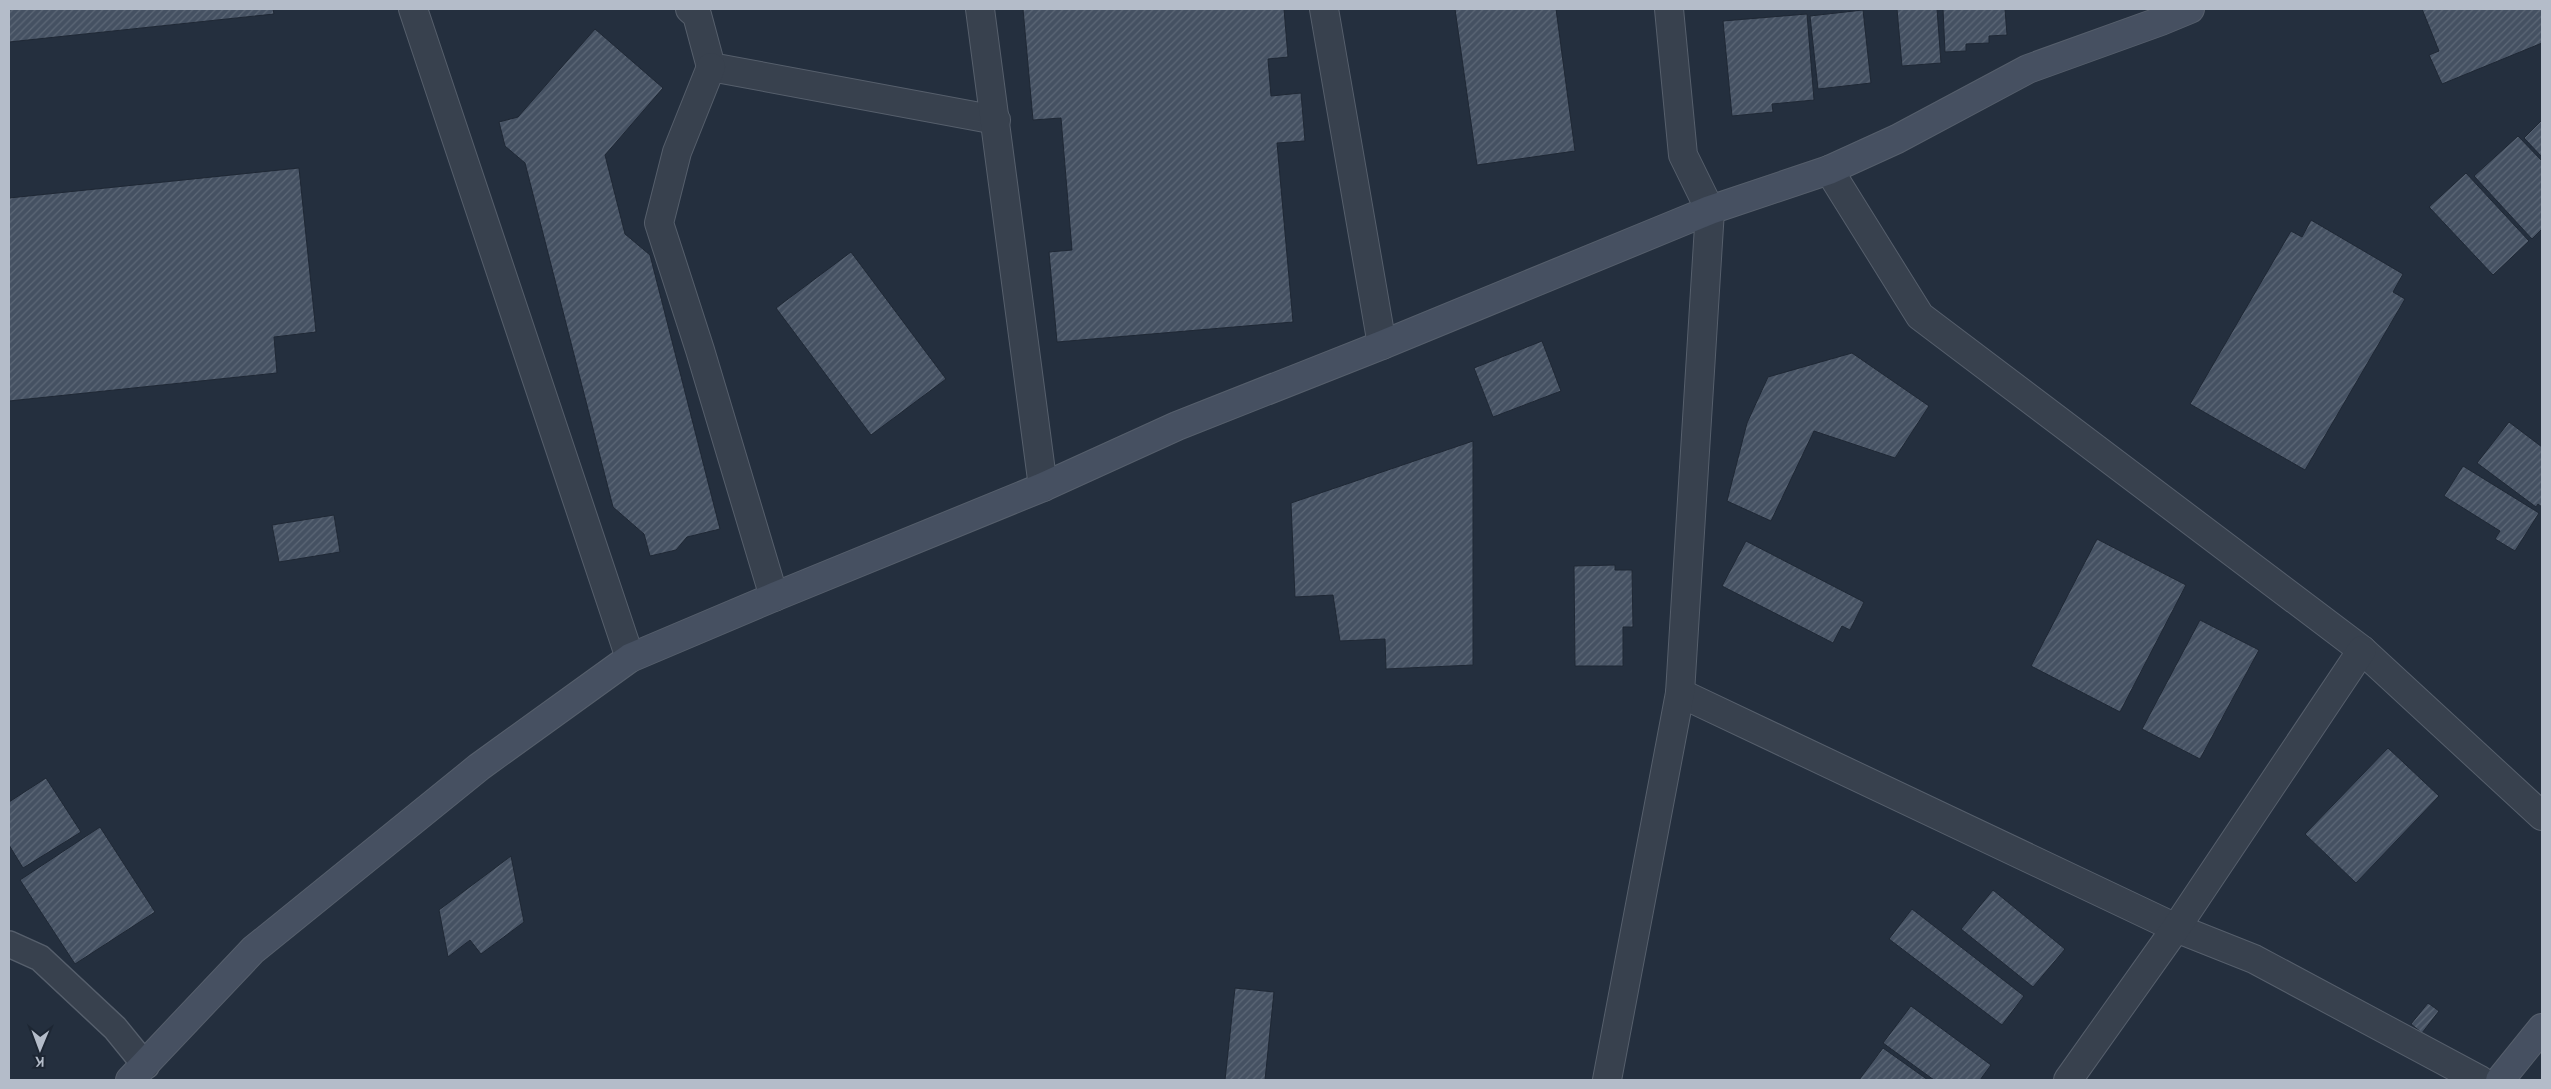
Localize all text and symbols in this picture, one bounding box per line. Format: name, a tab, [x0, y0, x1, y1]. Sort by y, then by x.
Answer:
north arrow	[15, 1024, 65, 1074]
text: K	[35, 1052, 45, 1069]

